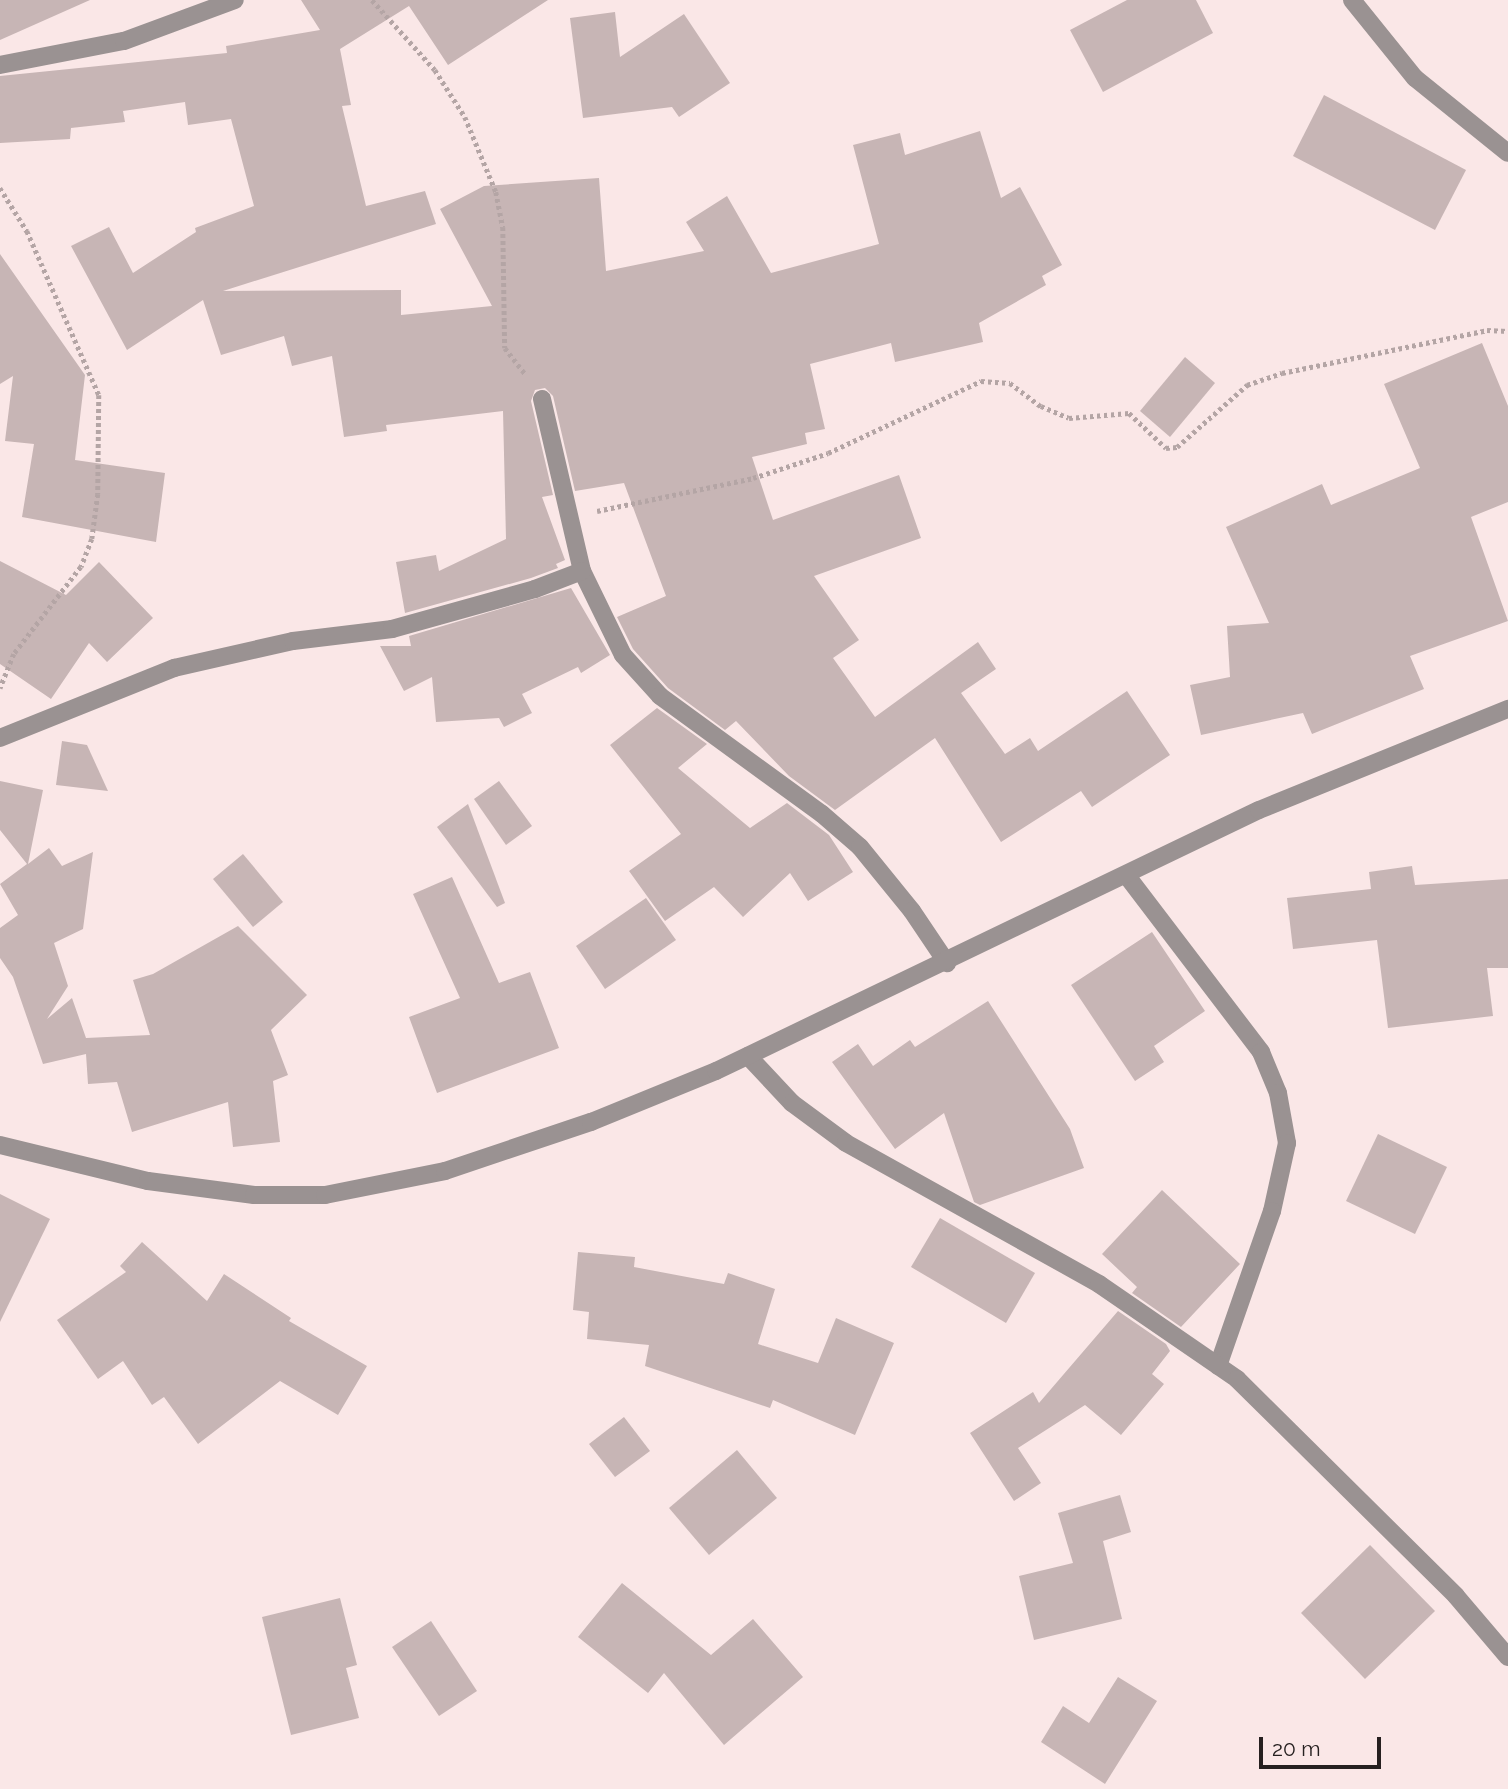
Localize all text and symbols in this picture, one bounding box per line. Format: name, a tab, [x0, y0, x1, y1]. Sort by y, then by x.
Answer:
scale bar	[1263, 1722, 1386, 1766]
text: 20 m	[1272, 1736, 1320, 1761]

